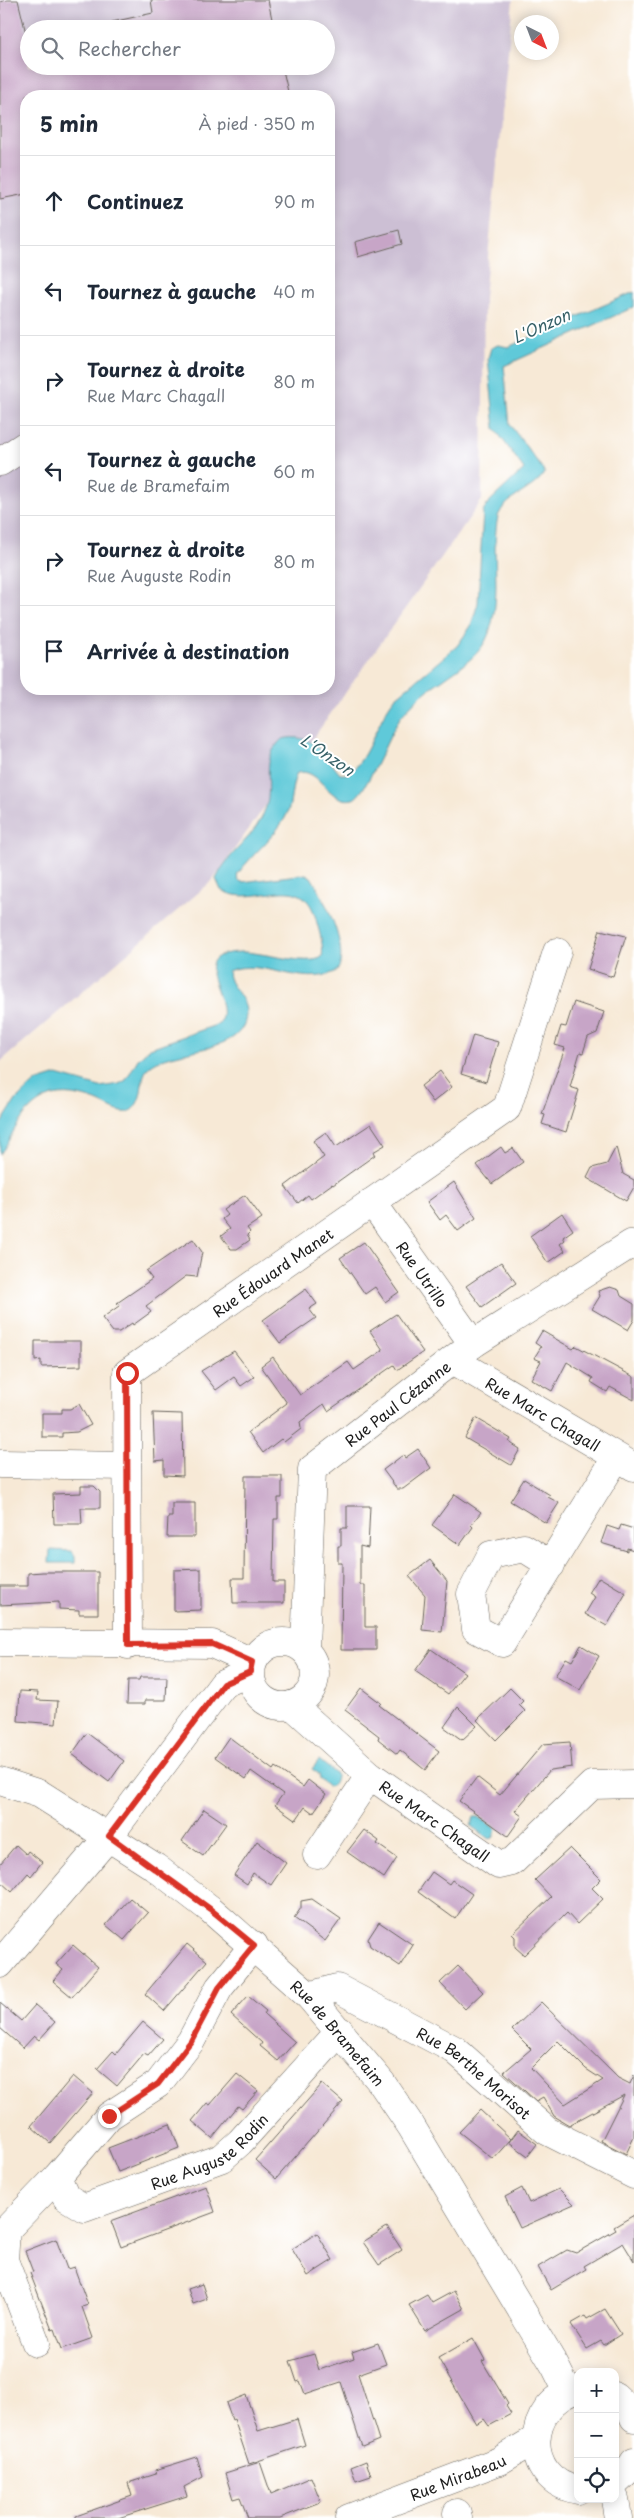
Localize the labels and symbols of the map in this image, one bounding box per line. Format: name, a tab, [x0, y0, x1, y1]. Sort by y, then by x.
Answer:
north arrow	[514, 15, 559, 60]
water label: L'Onzon	[508, 301, 575, 348]
water label: L'Onzon	[296, 727, 361, 782]
street label: Rue Édouard Manet	[207, 1222, 337, 1322]
street label: Rue Utrillo	[392, 1236, 454, 1311]
street label: Rue Paul Cézanne	[339, 1354, 455, 1451]
route start	[116, 1362, 139, 1385]
street label: Rue Marc Chagall	[482, 1371, 605, 1456]
street label: Rue Marc Chagall	[375, 1774, 495, 1867]
street label: Rue de Bramefaim	[286, 1974, 391, 2091]
street label: Rue Berthe Morisot	[413, 2020, 537, 2124]
route end	[98, 2105, 121, 2128]
street label: Rue Auguste Rodin	[147, 2108, 273, 2195]
street label: Rue Mirabeau	[406, 2448, 510, 2505]

